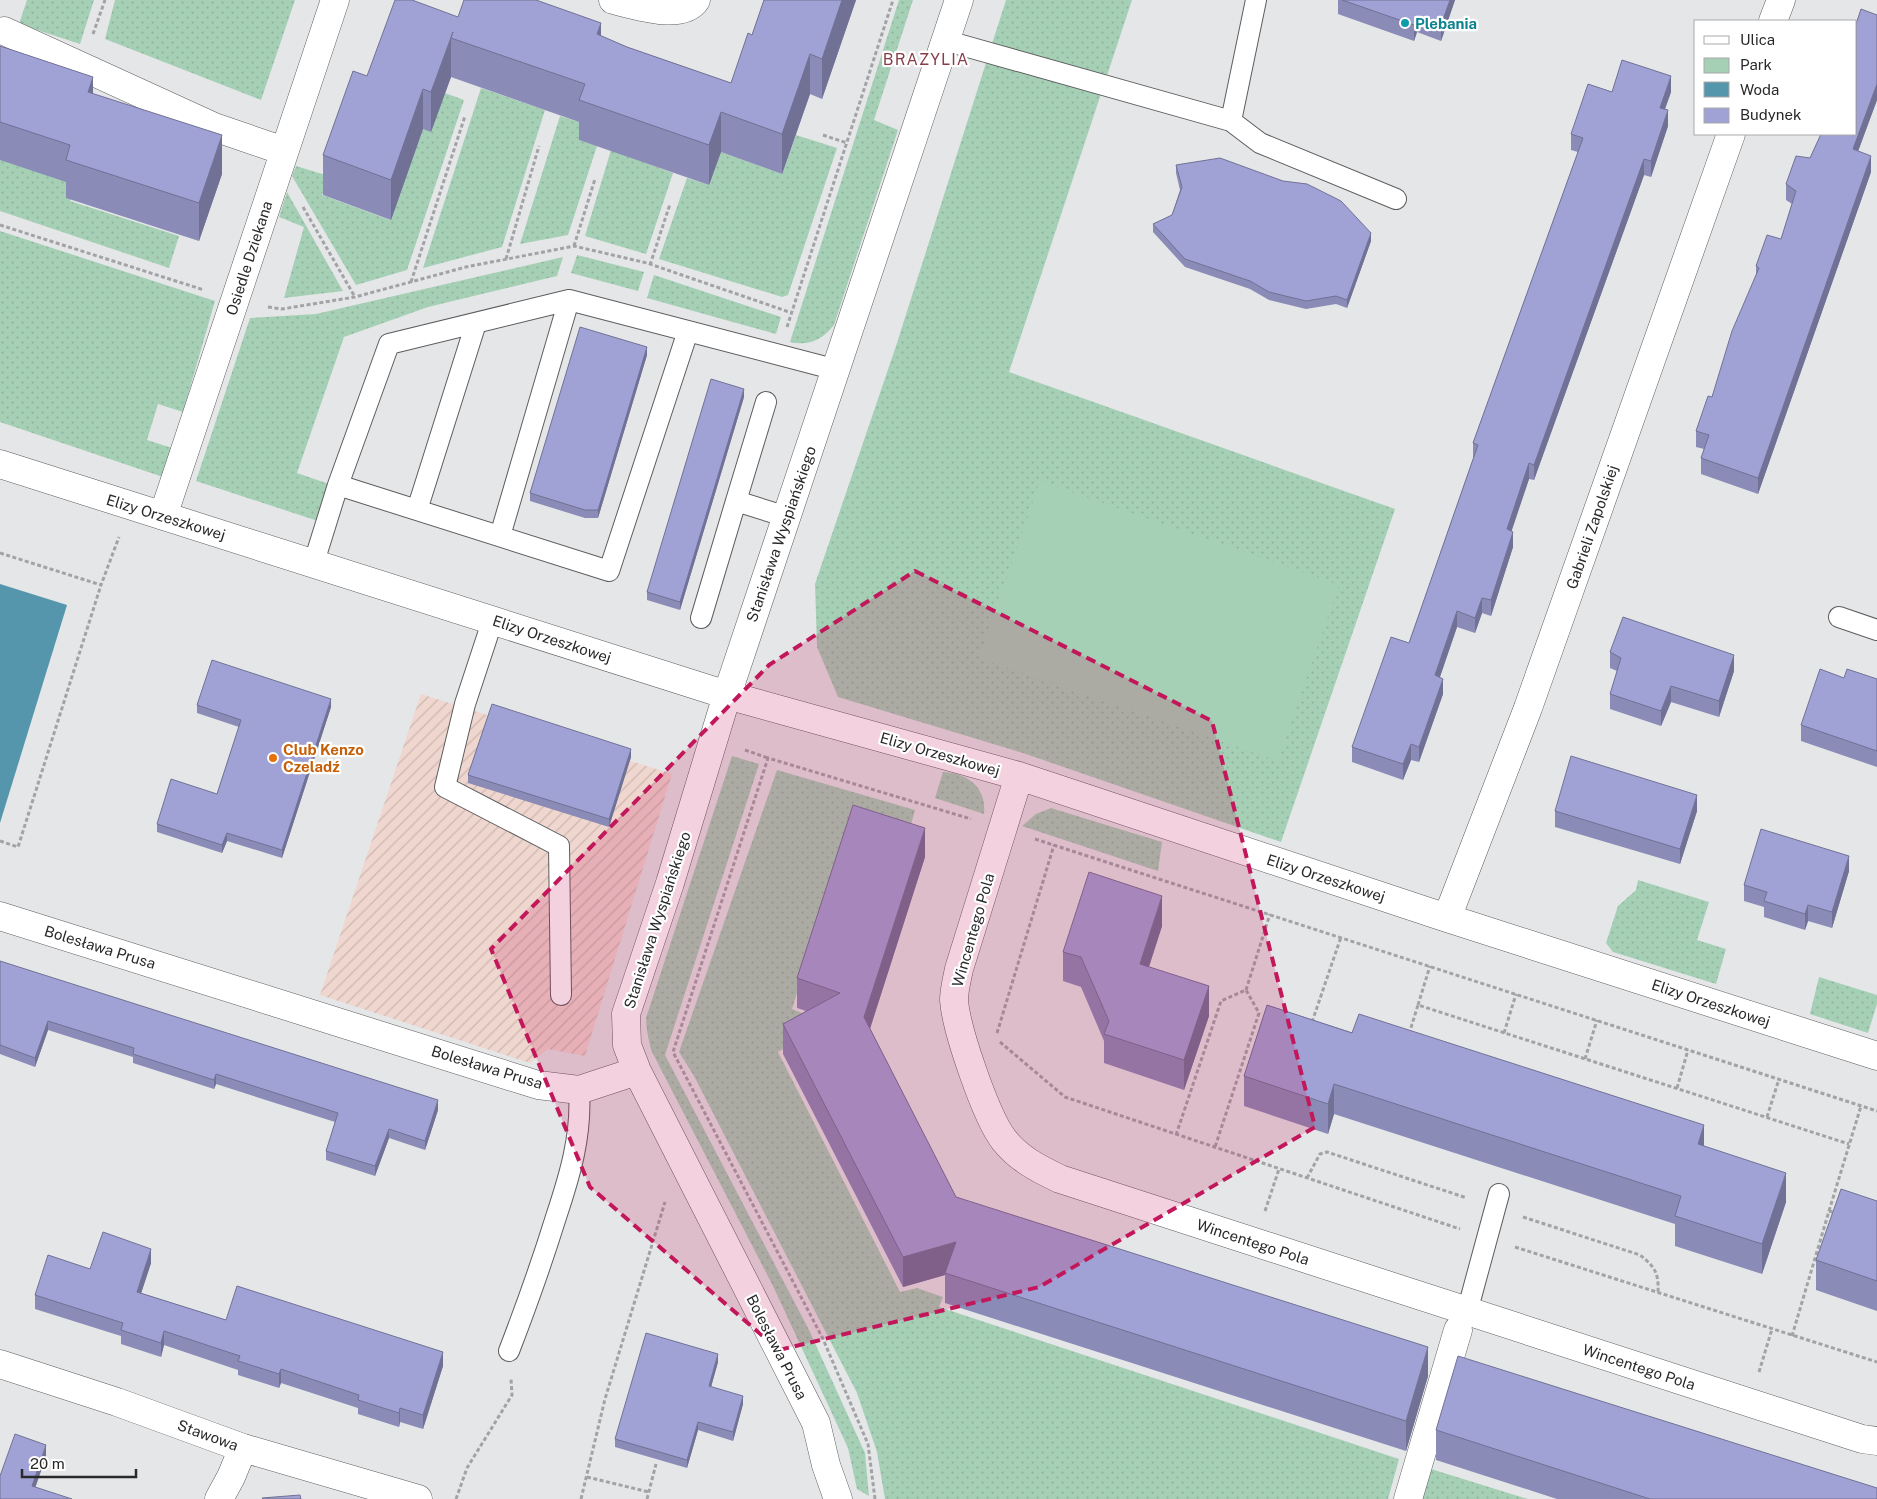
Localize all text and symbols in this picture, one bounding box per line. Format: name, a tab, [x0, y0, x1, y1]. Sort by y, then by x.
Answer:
place label: Plebania	[1415, 15, 1477, 32]
marker: Plebania	[1399, 17, 1411, 29]
legend	[1694, 20, 1857, 135]
text: Ulica	[1740, 31, 1775, 48]
district label: BRAZYLIA	[883, 50, 969, 69]
text: Park	[1740, 56, 1772, 73]
text: Woda	[1740, 81, 1779, 98]
text: Budynek	[1740, 106, 1801, 123]
street label: Osiedle Dziekana	[222, 199, 276, 317]
street label: Stanisława Wyspiańskiego	[743, 444, 819, 624]
street label: Gabrieli Zapolskiej	[1563, 463, 1621, 591]
street label: Elizy Orzeszkowej	[104, 491, 228, 543]
street label: Elizy Orzeszkowej	[491, 612, 613, 666]
street label: Elizy Orzeszkowej	[878, 729, 1002, 779]
place label: Club Kenzo Czeladź	[283, 741, 364, 775]
marker: Club Kenzo Czeladź	[267, 752, 279, 764]
street label: Stanisława Wyspiańskiego	[620, 829, 694, 1011]
street label: Elizy Orzeszkowej	[1265, 851, 1387, 905]
street label: Wincentego Pola	[949, 871, 997, 989]
street label: Bolesława Prusa	[42, 922, 158, 972]
street label: Elizy Orzeszkowej	[1650, 976, 1772, 1030]
street label: Bolesława Prusa	[429, 1042, 545, 1092]
street label: Wincentego Pola	[1194, 1216, 1312, 1268]
street label: Bolesława Prusa	[743, 1292, 811, 1402]
street label: Wincentego Pola	[1580, 1341, 1698, 1393]
street label: Stawowa	[175, 1416, 241, 1454]
scale bar	[22, 1446, 136, 1478]
text: 20 m	[30, 1455, 65, 1472]

